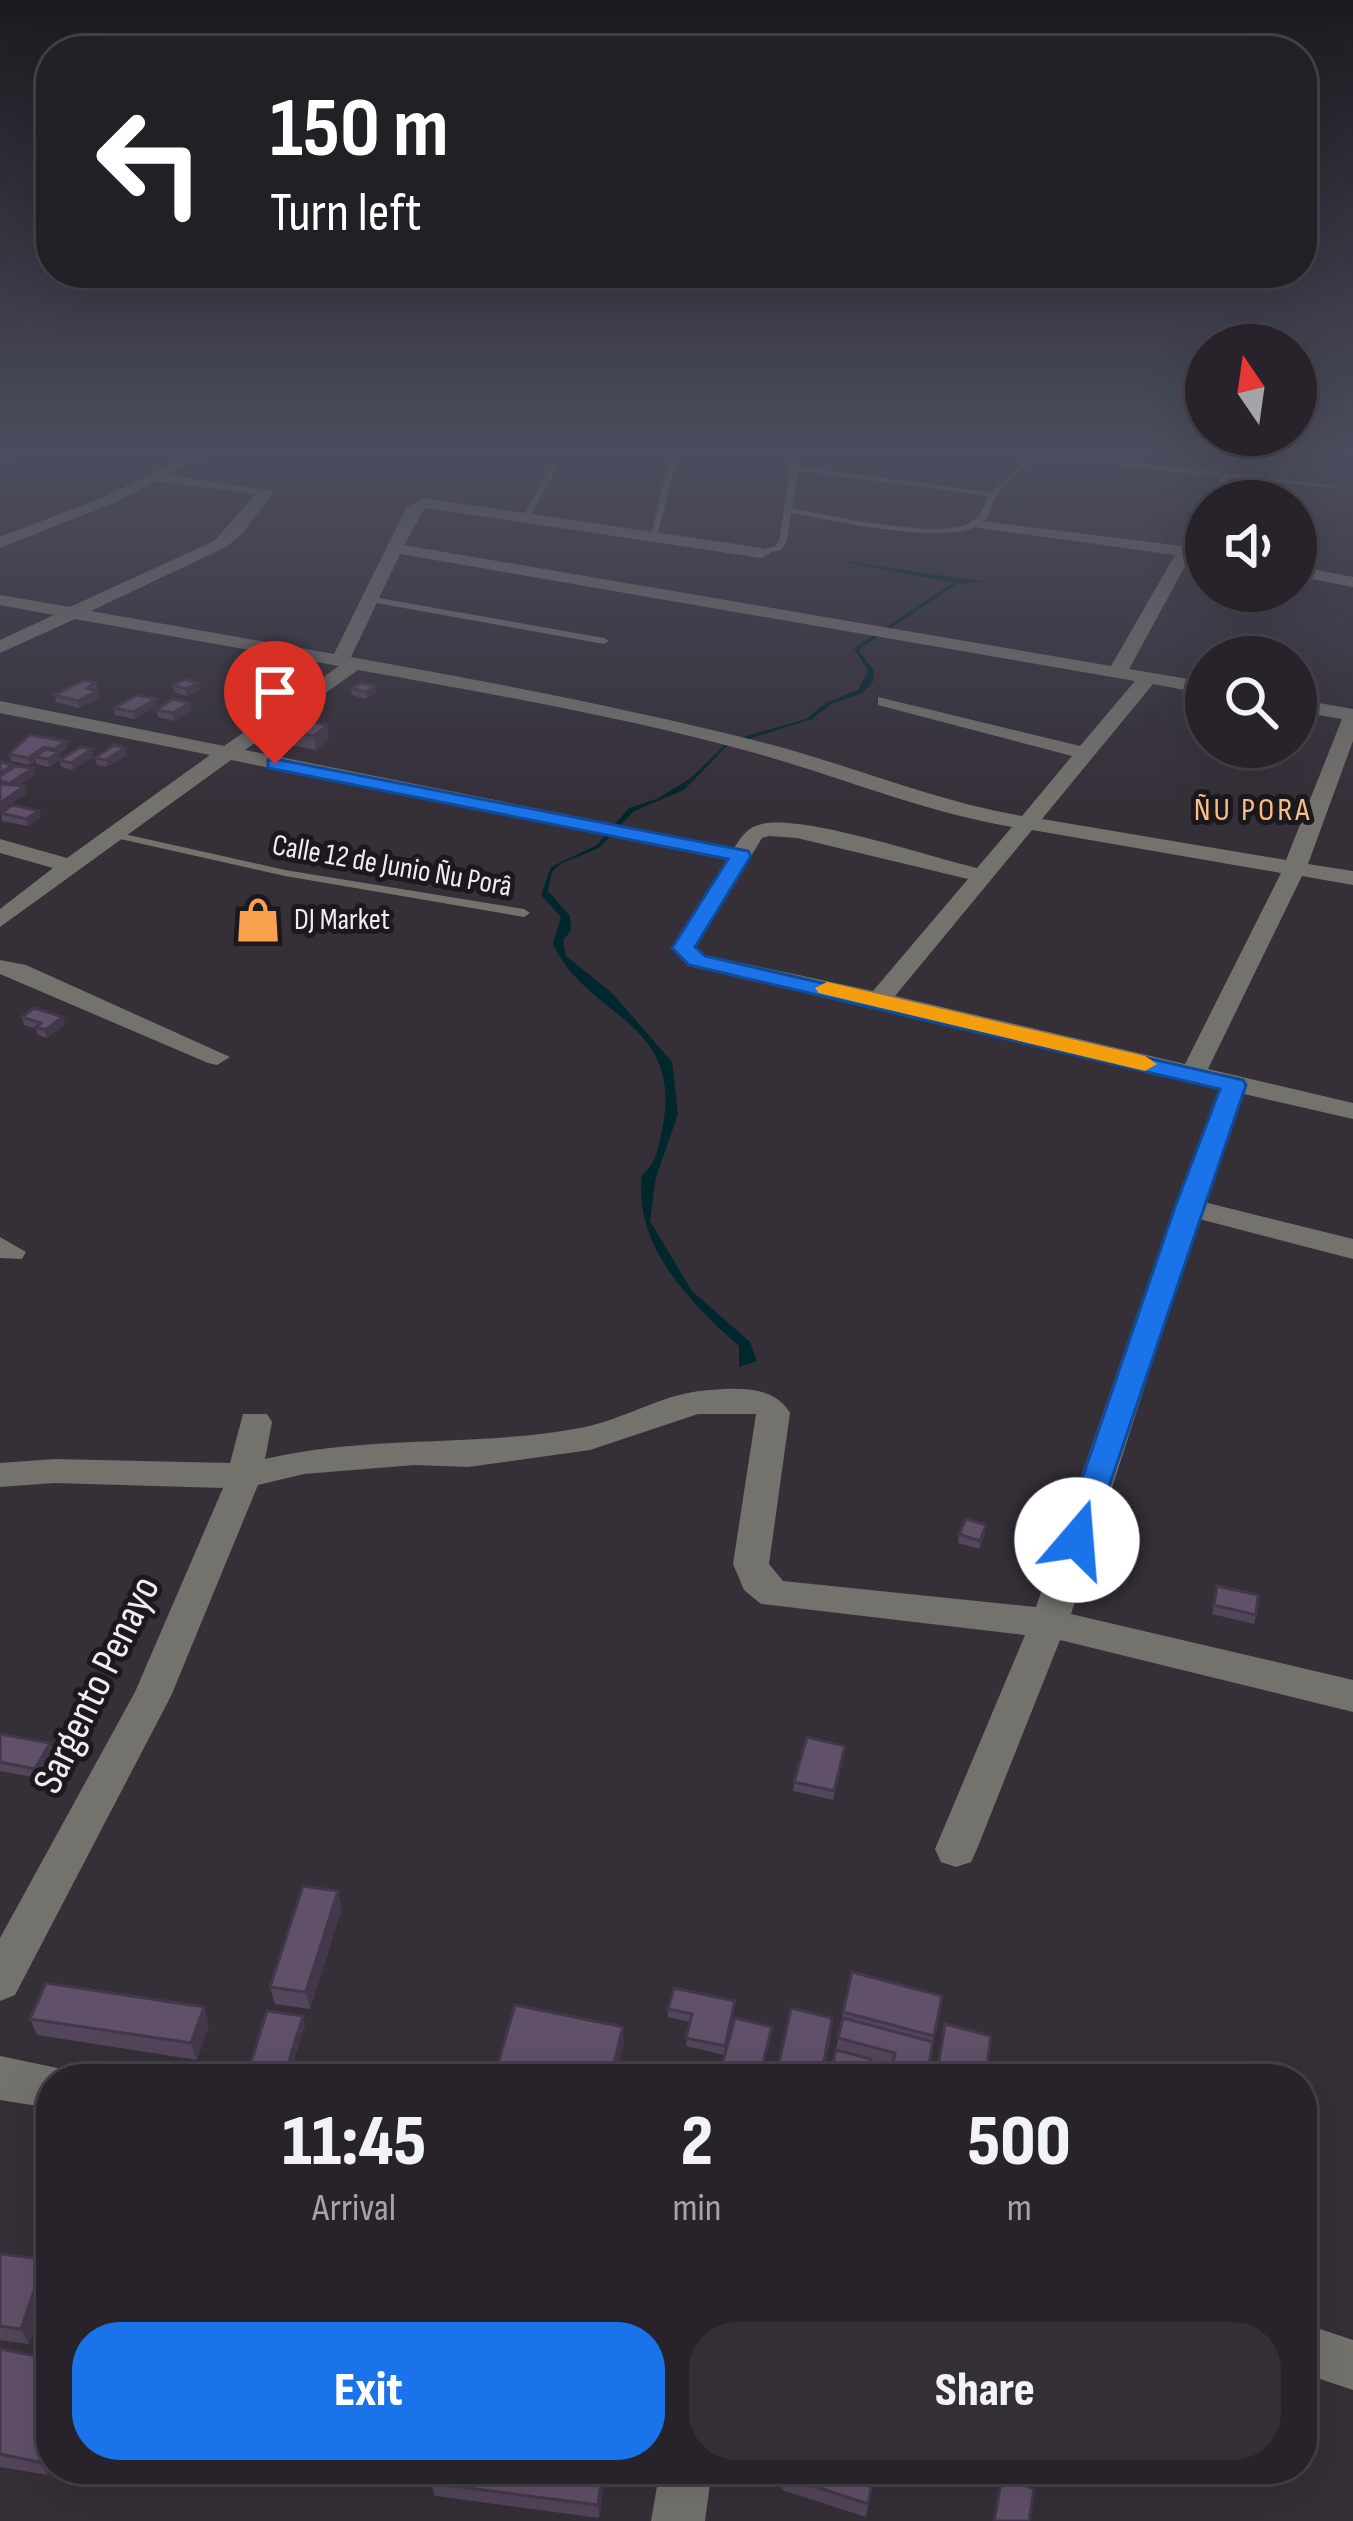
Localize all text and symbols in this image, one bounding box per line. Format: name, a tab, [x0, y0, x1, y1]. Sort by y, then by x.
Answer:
text: 150 m	[270, 79, 449, 180]
icon: left	[72, 84, 228, 240]
text: Turn left	[270, 181, 422, 246]
north arrow	[1185, 324, 1317, 456]
map controls	[1185, 324, 1317, 768]
button: sound	[1185, 480, 1317, 612]
button: search	[1185, 636, 1317, 768]
pin	[224, 641, 326, 764]
icon: arrive	[242, 659, 308, 725]
district label: ÑU PORA	[1194, 790, 1312, 830]
street label: Calle 12 de Junio Ñu Porâ	[269, 827, 515, 905]
shop icon: DJ Market	[233, 895, 283, 945]
place label: DJ Market	[294, 902, 390, 938]
position arrow	[1014, 1477, 1140, 1603]
street label: Sargento Penayo	[23, 1568, 171, 1802]
text: 11:45	[282, 2099, 426, 2186]
text: 2	[681, 2099, 713, 2186]
text: 500	[968, 2099, 1071, 2186]
text: Arrival	[312, 2185, 396, 2232]
text: min	[672, 2185, 721, 2232]
text: m	[1007, 2185, 1032, 2232]
button: Exit	[72, 2322, 665, 2460]
button: Share	[689, 2322, 1281, 2460]

